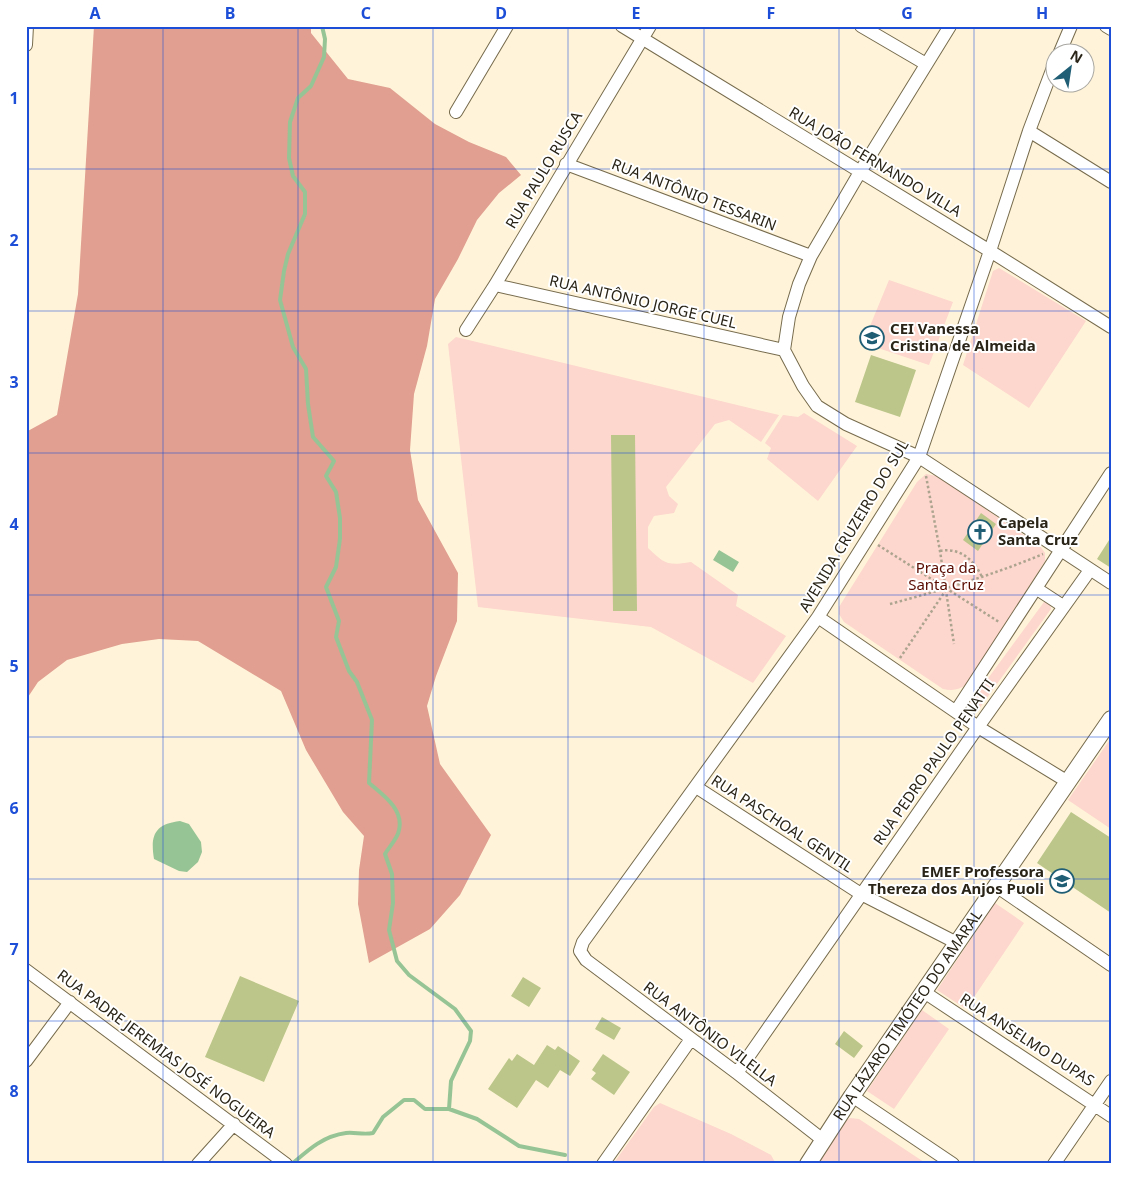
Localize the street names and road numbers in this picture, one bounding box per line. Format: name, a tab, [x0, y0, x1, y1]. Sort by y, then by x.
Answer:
street label: RUA JOÃO FERNANDO VILLA	[786, 102, 966, 221]
street label: RUA PAULO RUSCA	[500, 107, 586, 232]
street label: RUA ANTÔNIO TESSARIN	[609, 153, 780, 235]
street label: RUA ANTÔNIO JORGE CUEL	[548, 270, 739, 332]
street label: AVENIDA CRUZEIRO DO SUL	[794, 436, 913, 615]
street label: RUA PEDRO PAULO PENATTI	[868, 674, 998, 848]
street label: RUA PASCHOAL GENTIL	[708, 770, 857, 877]
street label: RUA LÁZARO TIMÓTEO DO AMARAL	[828, 905, 986, 1124]
street label: RUA PADRE JEREMIAS JOSÉ NOGUEIRA	[53, 965, 280, 1142]
street label: RUA ANTÔNIO VILELLA	[640, 976, 782, 1090]
street label: RUA ANSELMO DUPAS	[957, 988, 1099, 1090]

